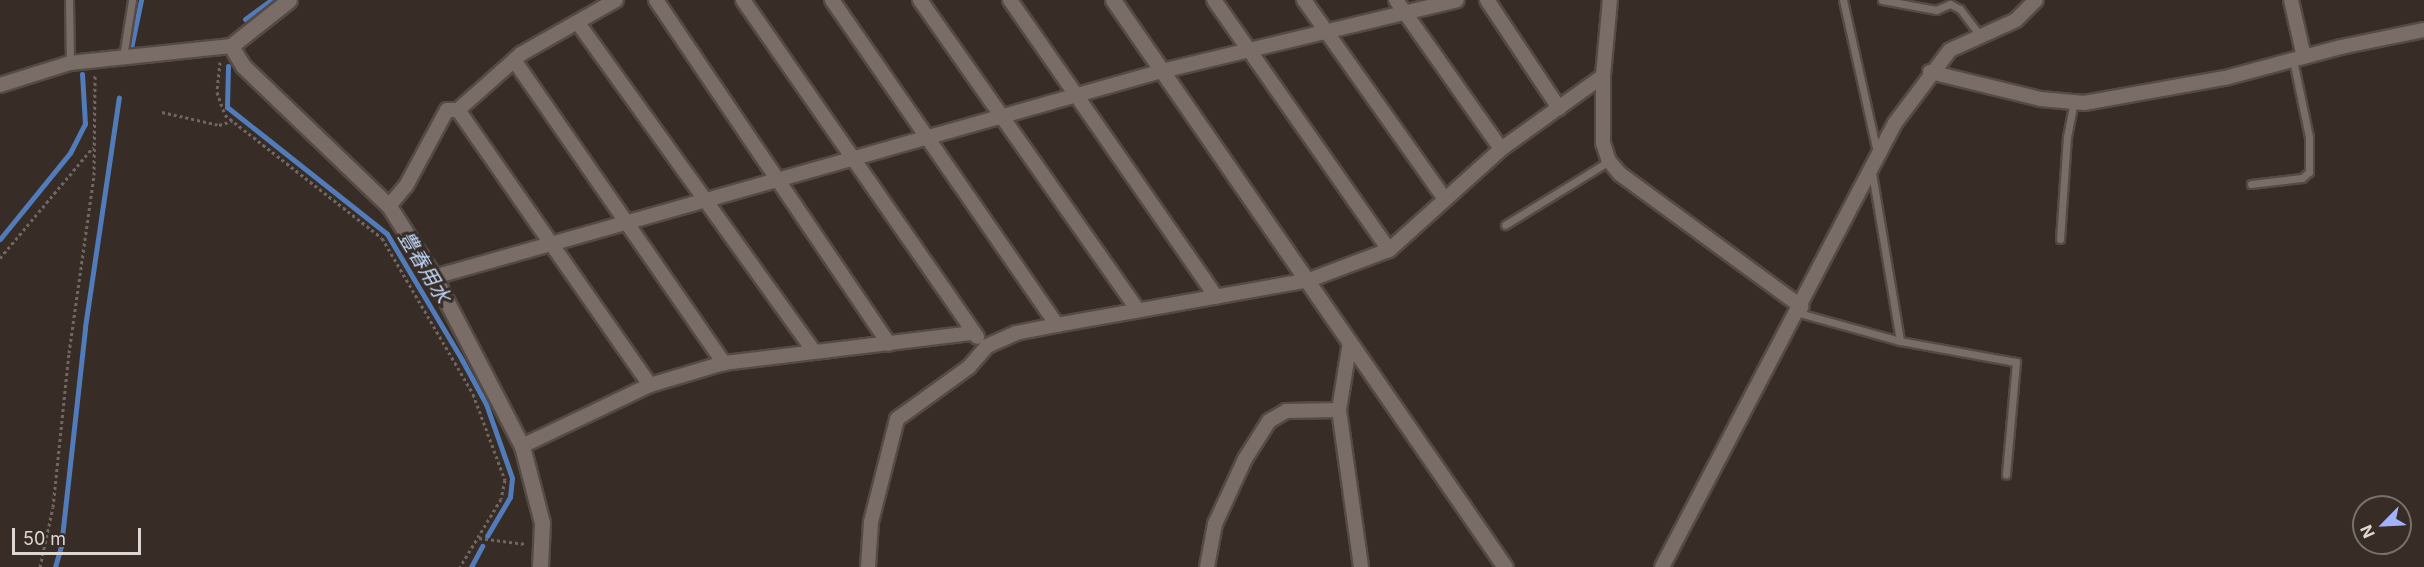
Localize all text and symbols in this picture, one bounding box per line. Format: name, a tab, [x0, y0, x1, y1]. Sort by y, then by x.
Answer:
water label: 豊春用水	[393, 227, 455, 307]
north arrow	[2352, 495, 2412, 555]
scale bar	[15, 516, 144, 554]
text: N	[2356, 522, 2379, 541]
text: 50 m	[23, 528, 66, 549]

